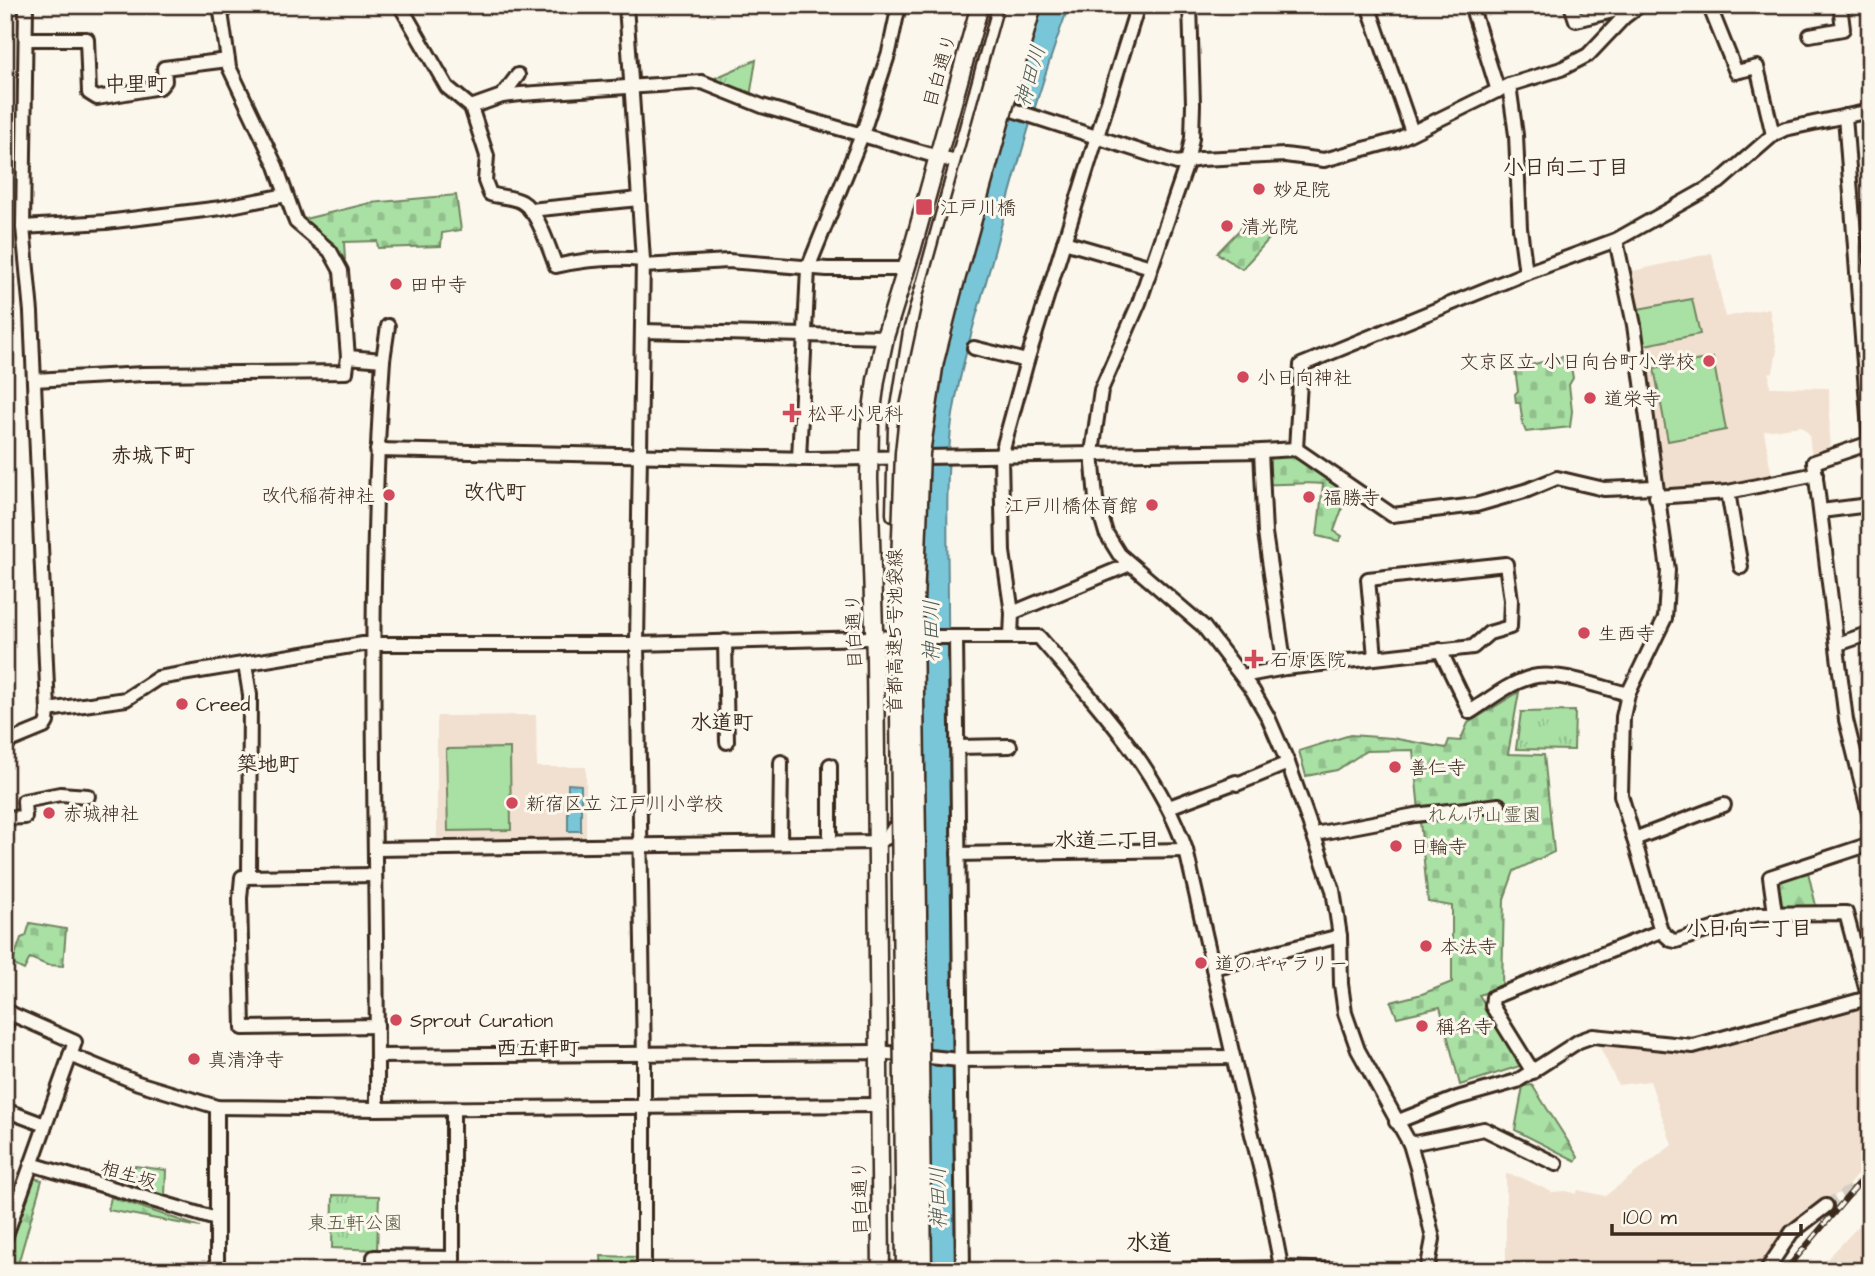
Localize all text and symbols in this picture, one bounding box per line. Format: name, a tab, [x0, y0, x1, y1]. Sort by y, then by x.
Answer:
street label: 目白通り	[917, 30, 964, 111]
water label: 神田川	[1008, 42, 1053, 110]
district label: 中里町	[105, 70, 168, 99]
district label: 小日向二丁目	[1503, 153, 1629, 182]
place label: 妙足院	[1273, 177, 1330, 204]
marker: 妙足院	[1251, 181, 1267, 197]
place label: 江戸川橋	[940, 195, 1016, 222]
marker: 江戸川橋	[914, 197, 934, 217]
place label: 清光院	[1241, 214, 1298, 241]
marker: 清光院	[1219, 218, 1235, 234]
place label: 田中寺	[410, 272, 467, 299]
marker: 田中寺	[388, 276, 404, 292]
place label: 文京区立 小日向台町小学校	[1459, 349, 1695, 376]
marker: 文京区立 小日向台町小学校	[1701, 353, 1717, 369]
place label: 小日向神社	[1257, 365, 1352, 392]
marker: 小日向神社	[1235, 369, 1251, 385]
place label: 道栄寺	[1604, 386, 1661, 413]
marker: 道栄寺	[1582, 390, 1598, 406]
place label: 松平小児科	[808, 401, 903, 428]
marker: 松平小児科	[782, 403, 802, 423]
district label: 赤城下町	[111, 441, 195, 470]
district label: 改代町	[464, 478, 527, 507]
place label: 改代稲荷神社	[261, 483, 375, 510]
place label: 福勝寺	[1323, 485, 1380, 512]
marker: 改代稲荷神社	[381, 487, 397, 503]
marker: 福勝寺	[1301, 489, 1317, 505]
place label: 江戸川橋体育館	[1005, 493, 1138, 520]
marker: 江戸川橋体育館	[1144, 497, 1160, 513]
street label: 首都高速5号池袋線	[882, 548, 909, 714]
street label: 目白通り	[840, 592, 869, 669]
water label: 神田川	[917, 600, 946, 663]
place label: 生西寺	[1598, 621, 1655, 648]
marker: 生西寺	[1576, 625, 1592, 641]
place label: 石原医院	[1270, 647, 1346, 674]
marker: 石原医院	[1244, 649, 1264, 669]
place label: Creed	[196, 692, 250, 719]
marker: Creed	[174, 696, 190, 712]
district label: 水道町	[691, 708, 754, 737]
district label: 築地町	[237, 750, 300, 779]
place label: 善仁寺	[1409, 755, 1466, 782]
marker: 善仁寺	[1387, 759, 1403, 775]
place label: 新宿区立 江戸川小学校	[526, 791, 724, 818]
marker: 新宿区立 江戸川小学校	[504, 795, 520, 811]
place label: 赤城神社	[63, 801, 139, 828]
park label: れんげ山霊園	[1427, 802, 1541, 829]
marker: 赤城神社	[41, 805, 57, 821]
district label: 水道二丁目	[1055, 826, 1160, 855]
place label: 日輪寺	[1410, 834, 1467, 861]
marker: 日輪寺	[1388, 838, 1404, 854]
district label: 小日向一丁目	[1686, 914, 1812, 943]
place label: 本法寺	[1440, 934, 1497, 961]
marker: 本法寺	[1418, 938, 1434, 954]
place label: 道のギャラリー	[1215, 951, 1348, 978]
marker: 道のギャラリー	[1193, 955, 1209, 971]
place label: Sprout Curation	[410, 1008, 553, 1035]
marker: Sprout Curation	[388, 1012, 404, 1028]
place label: 稱名寺	[1436, 1014, 1493, 1041]
marker: 稱名寺	[1414, 1018, 1430, 1034]
district label: 西五軒町	[496, 1034, 580, 1063]
place label: 真清浄寺	[208, 1047, 284, 1074]
marker: 真清浄寺	[186, 1051, 202, 1067]
street label: 相生坂	[97, 1155, 160, 1196]
street label: 目白通り	[846, 1160, 875, 1236]
water label: 神田川	[923, 1166, 954, 1230]
scale bar	[1612, 1192, 1801, 1236]
text: 100 m	[1623, 1203, 1678, 1232]
park label: 東五軒公園	[307, 1210, 403, 1237]
district label: 水道	[1126, 1227, 1172, 1259]

